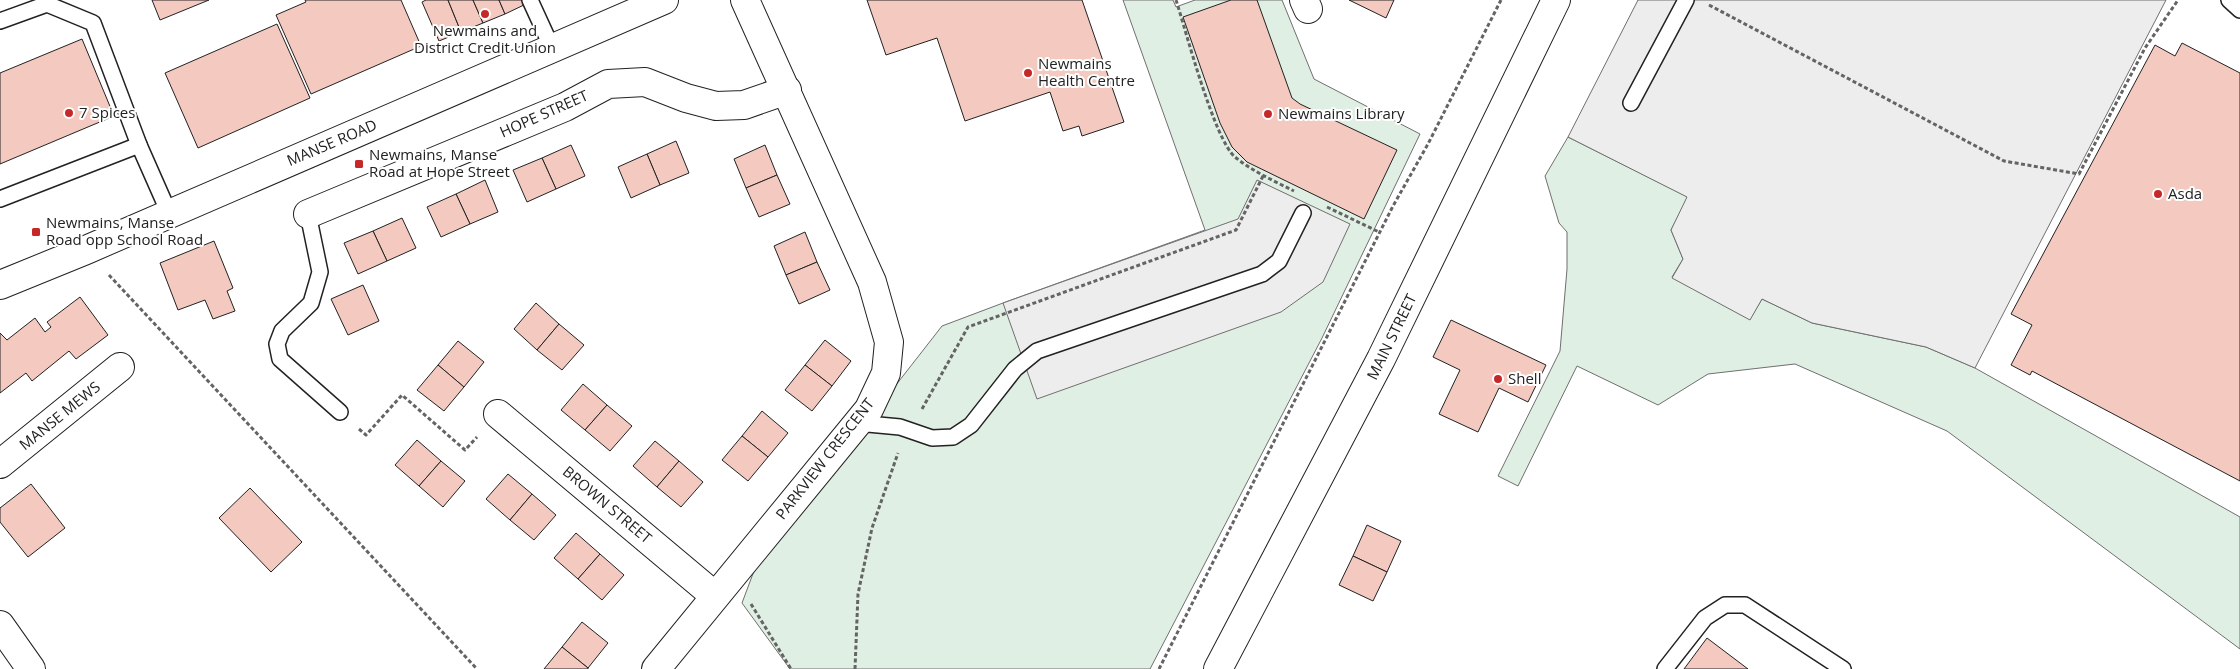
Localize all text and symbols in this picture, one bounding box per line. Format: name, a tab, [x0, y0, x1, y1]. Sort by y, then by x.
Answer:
marker: Newmains and District Credit Union	[479, 8, 491, 20]
place label: Newmains and District Credit Union	[414, 20, 556, 57]
place label: Newmains Health Centre	[1038, 53, 1135, 90]
marker: Newmains Health Centre	[1022, 67, 1034, 79]
street label: HOPE STREET	[496, 84, 592, 141]
place label: 7 Spices	[79, 102, 135, 122]
place label: Newmains Library	[1278, 103, 1405, 123]
marker: 7 Spices	[63, 107, 75, 119]
marker: Newmains Library	[1262, 108, 1274, 120]
street label: MANSE ROAD	[284, 114, 380, 170]
place label: Newmains, Manse Road at Hope Street	[369, 144, 510, 181]
marker: Newmains, Manse Road at Hope Street	[353, 158, 365, 170]
place label: Asda	[2168, 183, 2202, 203]
marker: Asda	[2152, 188, 2164, 200]
place label: Newmains, Manse Road opp School Road	[46, 212, 203, 249]
marker: Newmains, Manse Road opp School Road	[30, 226, 42, 238]
street label: MAIN STREET	[1362, 290, 1421, 383]
place label: Shell	[1508, 368, 1541, 388]
marker: Shell	[1492, 373, 1504, 385]
street label: MANSE MEWS	[15, 376, 104, 454]
street label: PARKVIEW CRESCENT	[771, 393, 878, 523]
street label: BROWN STREET	[559, 461, 657, 548]

